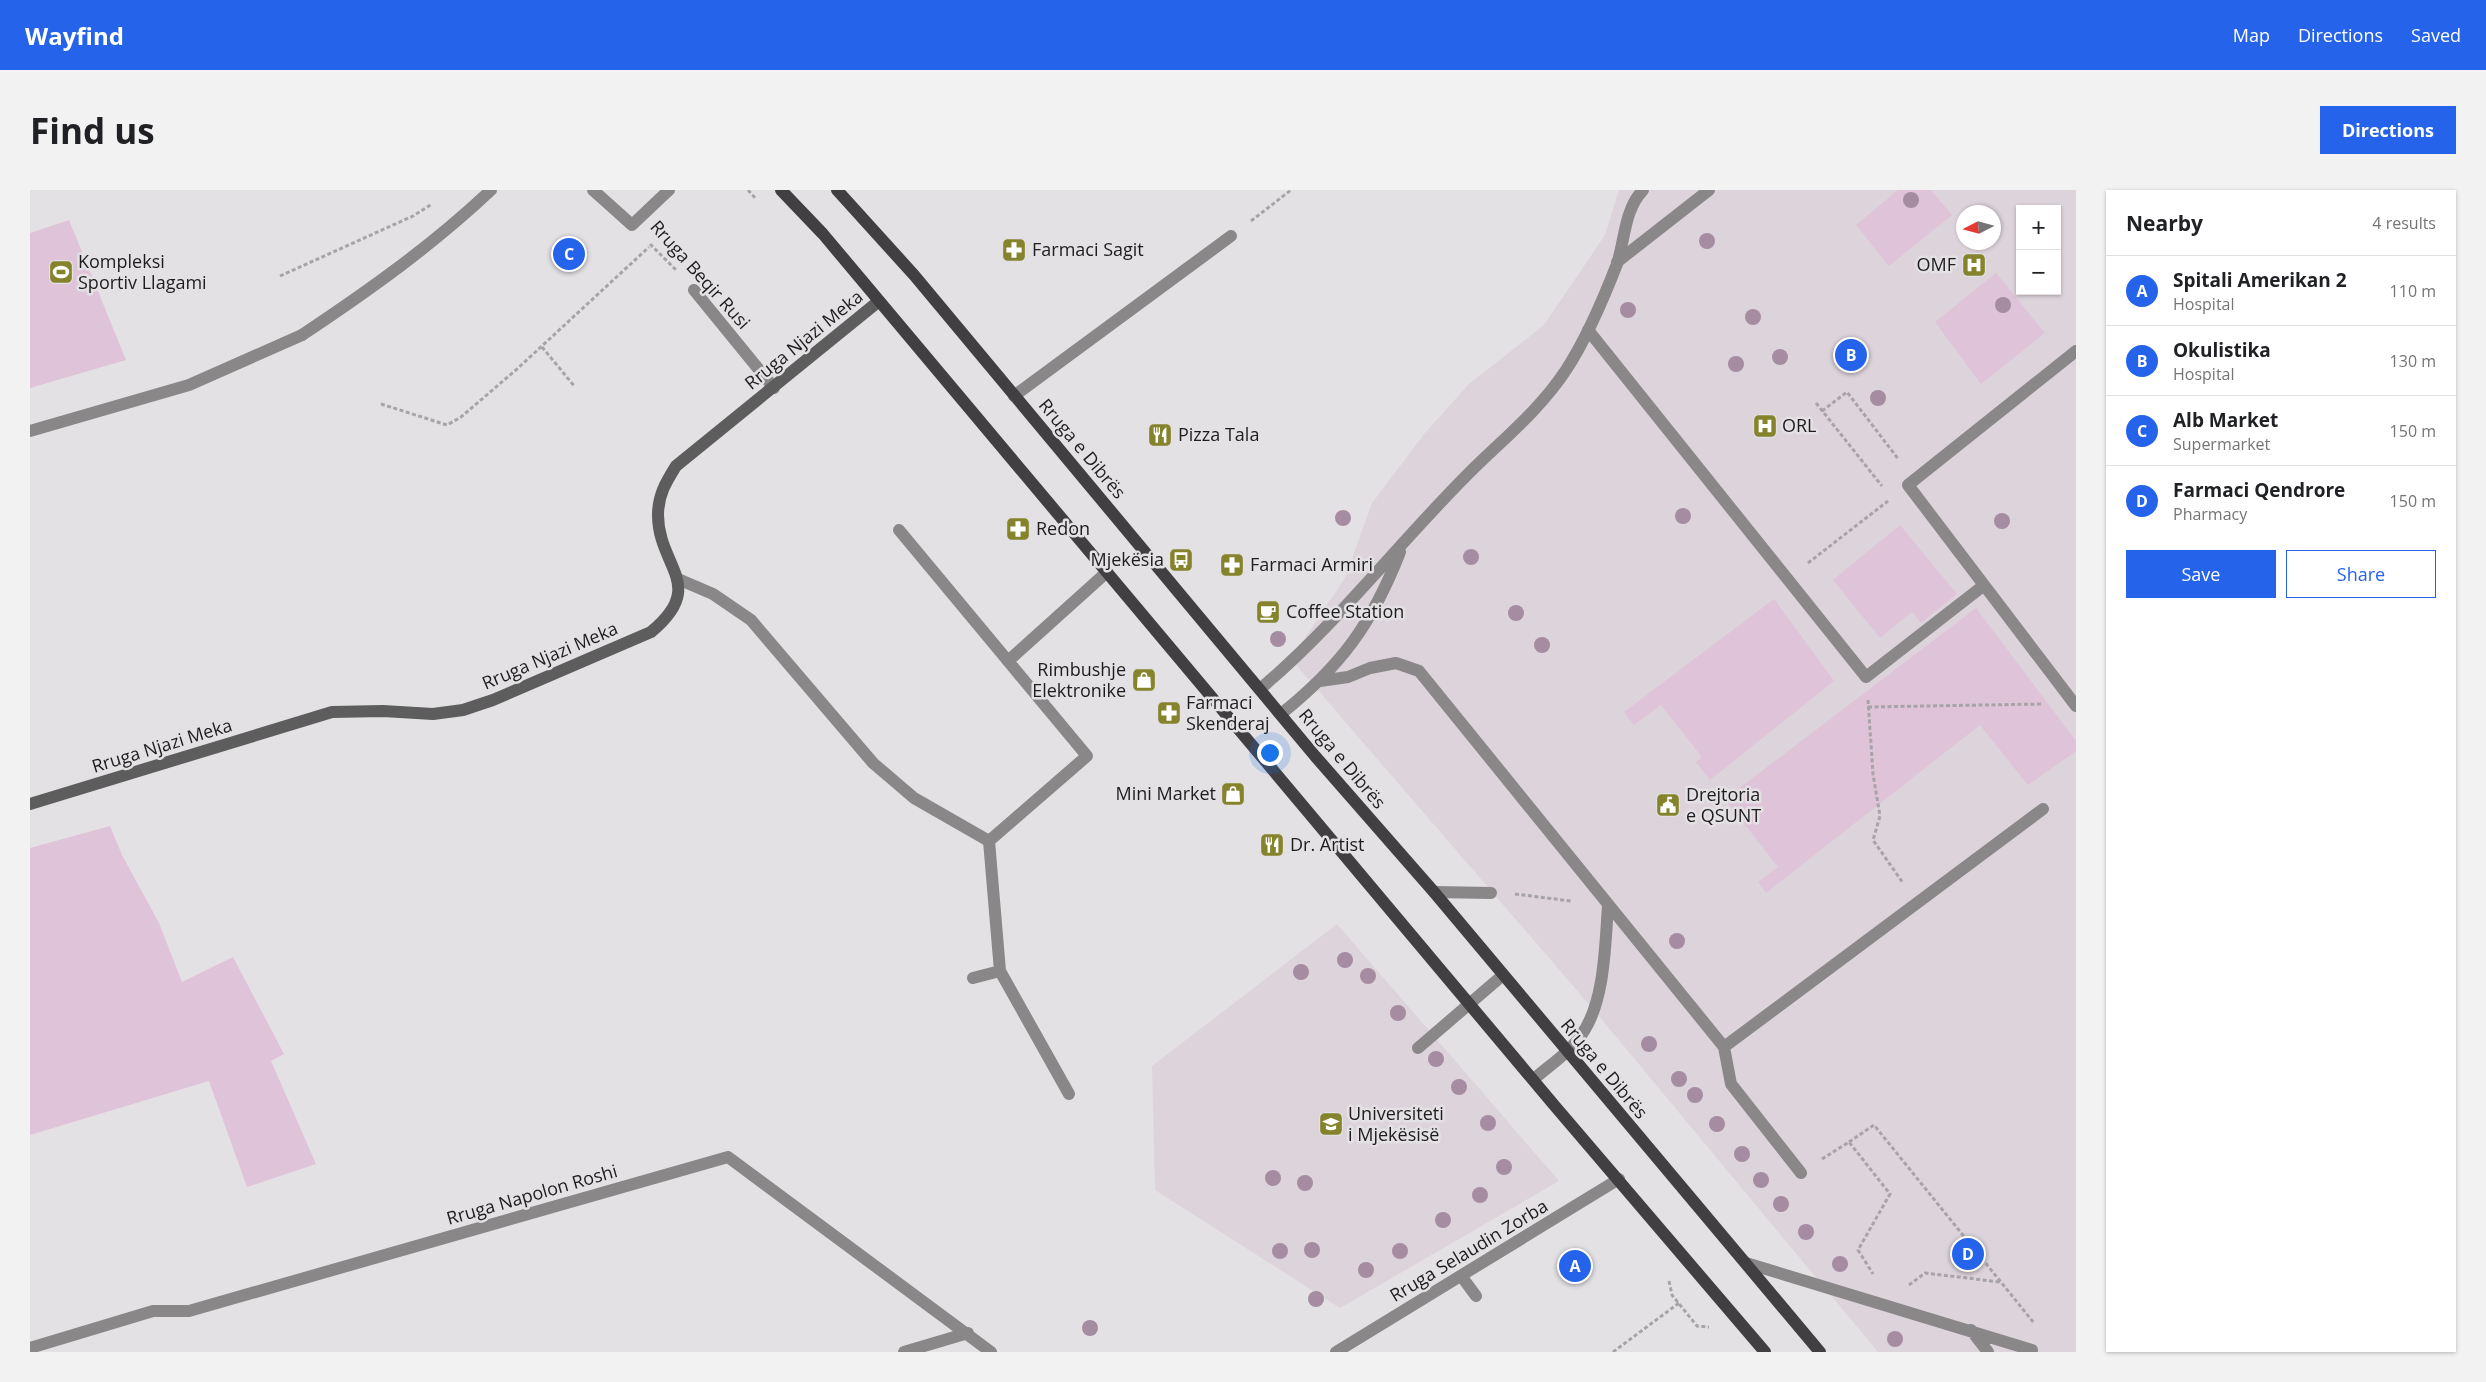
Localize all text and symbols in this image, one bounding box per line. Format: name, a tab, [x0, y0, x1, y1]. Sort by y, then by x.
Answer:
text: Wayfind	[25, 19, 124, 52]
text: Map	[2233, 23, 2270, 47]
text: Directions	[2298, 23, 2383, 47]
text: Saved	[2411, 23, 2461, 47]
button: Directions	[2320, 106, 2456, 154]
text: Find us	[30, 107, 155, 154]
north arrow	[1956, 205, 2001, 250]
map controls	[2016, 205, 2061, 295]
button: +	[2016, 205, 2061, 250]
text: Nearby	[2126, 209, 2203, 237]
text: 4 results	[2372, 212, 2436, 234]
street label: Rruga Beqir Rusi	[645, 215, 756, 334]
pin: C	[553, 235, 585, 273]
pharmacy icon: Farmaci Sagit	[1001, 237, 1027, 263]
place label: Farmaci Sagit	[1032, 237, 1144, 261]
place label: Kompleksi Sportiv Llagami	[78, 249, 207, 294]
button: −	[2016, 250, 2061, 295]
place label: OMF	[1917, 252, 1956, 276]
hospital icon: OMF	[1961, 252, 1987, 278]
sports icon: Kompleksi Sportiv Llagami	[48, 259, 74, 285]
text: Spitali Amerikan 2	[2173, 267, 2347, 293]
text: A	[2136, 280, 2148, 302]
text: 110 m	[2390, 280, 2436, 302]
street label: Rruga Njazi Meka	[739, 284, 867, 394]
text: Hospital	[2173, 293, 2235, 315]
pin: B	[1835, 336, 1867, 374]
text: Okulistika	[2173, 337, 2271, 363]
text: B	[2137, 350, 2147, 372]
text: 130 m	[2390, 350, 2436, 372]
text: Hospital	[2173, 363, 2235, 385]
street label: Rruga e Dibrës	[1034, 393, 1132, 503]
text: Alb Market	[2173, 407, 2278, 433]
hospital icon: ORL	[1752, 413, 1778, 439]
place label: ORL	[1782, 413, 1817, 437]
text: C	[2137, 420, 2147, 442]
text: 150 m	[2390, 420, 2436, 442]
restaurant icon: Pizza Tala	[1147, 422, 1173, 448]
place label: Pizza Tala	[1178, 422, 1259, 446]
text: Supermarket	[2173, 433, 2270, 455]
text: Farmaci Qendrore	[2173, 477, 2345, 503]
text: D	[2136, 490, 2148, 512]
text: 150 m	[2390, 490, 2436, 512]
text: Pharmacy	[2173, 503, 2247, 525]
pharmacy icon: Redon	[1005, 516, 1031, 542]
place label: Redon	[1036, 516, 1090, 540]
place label: Mjekësia	[1090, 547, 1164, 571]
bus stop icon: Mjekësia	[1168, 547, 1194, 573]
button: Save	[2126, 550, 2276, 598]
button: Share	[2286, 550, 2436, 598]
pharmacy icon: Farmaci Armiri	[1219, 552, 1245, 578]
place label: Farmaci Armiri	[1250, 552, 1373, 576]
cafe icon: Coffee Station	[1255, 599, 1281, 625]
place label: Coffee Station	[1286, 599, 1404, 623]
street label: Rruga Njazi Meka	[478, 616, 621, 695]
place label: Rimbushje Elektronike	[1032, 657, 1126, 702]
shop icon: Rimbushje Elektronike	[1131, 667, 1157, 693]
place label: Farmaci Skenderaj	[1186, 690, 1270, 735]
pharmacy icon: Farmaci Skenderaj	[1156, 700, 1182, 726]
street label: Rruga e Dibrës	[1294, 703, 1392, 813]
street label: Rruga Njazi Meka	[89, 712, 235, 778]
your location	[1257, 740, 1283, 766]
place label: Mini Market	[1115, 781, 1216, 805]
shop icon: Mini Market	[1220, 781, 1246, 807]
place label: Drejtoria e QSUNT	[1686, 782, 1761, 827]
public building icon: Drejtoria e QSUNT	[1655, 792, 1681, 818]
restaurant icon: Dr. Artist	[1259, 832, 1285, 858]
place label: Dr. Artist	[1290, 832, 1365, 856]
street label: Rruga e Dibrës	[1556, 1013, 1654, 1123]
place label: Universiteti i Mjekësisë	[1348, 1101, 1444, 1146]
school or university icon: Universiteti i Mjekësisë	[1318, 1111, 1344, 1137]
street label: Rruga Napolon Roshi	[444, 1158, 620, 1230]
street label: Rruga Selaudin Zorba	[1385, 1193, 1552, 1307]
pin: D	[1952, 1235, 1984, 1273]
pin: A	[1559, 1247, 1591, 1285]

